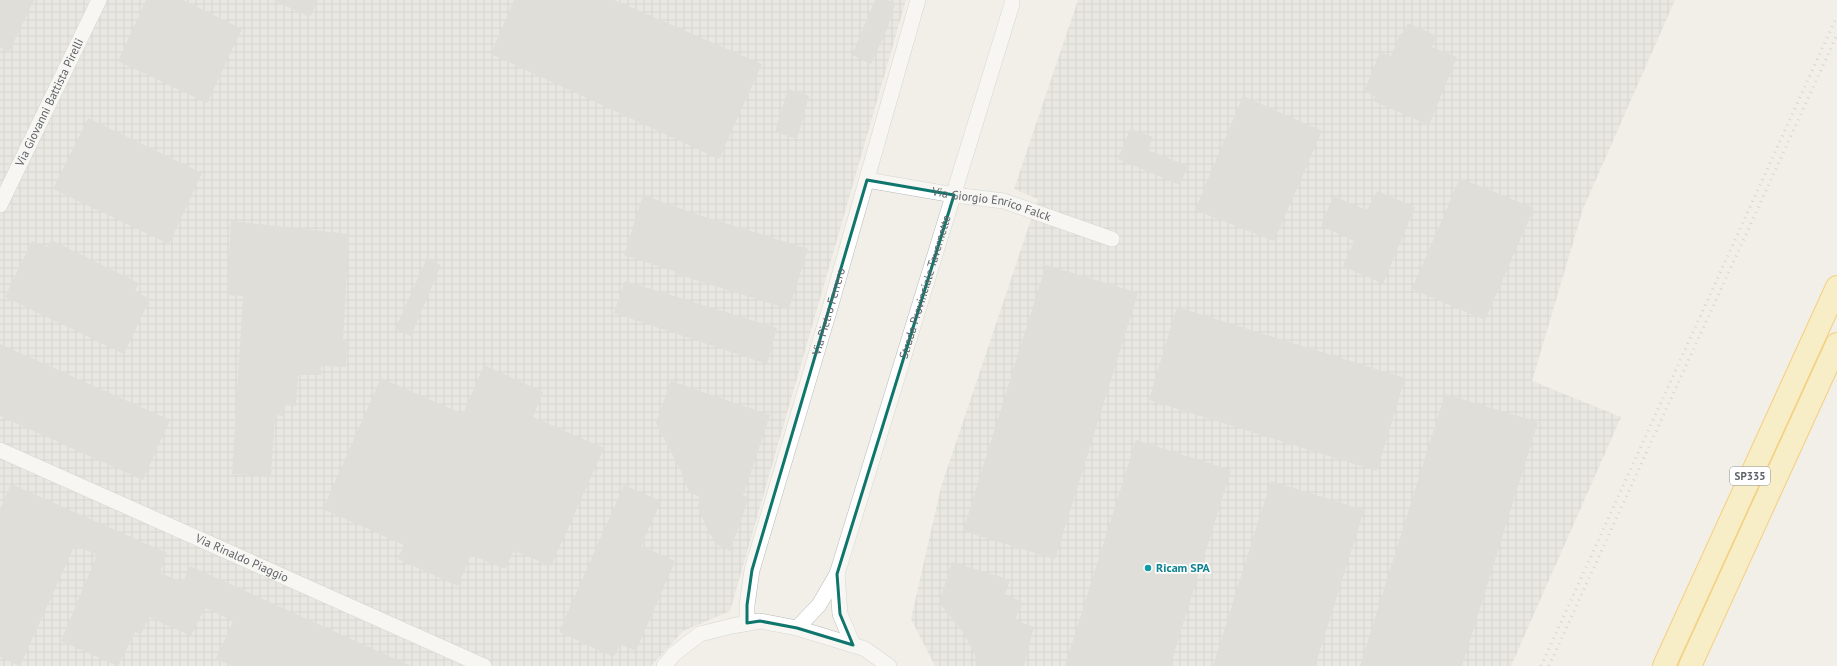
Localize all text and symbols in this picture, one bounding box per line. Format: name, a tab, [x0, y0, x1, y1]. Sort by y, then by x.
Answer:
street label: Via Giovanni Battista Pirelli	[11, 36, 86, 170]
street label: Via Giorgio Enrico Falck	[930, 183, 1053, 224]
street label: Strada Provinciale Tavernette	[896, 213, 954, 360]
street label: Via Pietro Ferrero	[808, 266, 848, 358]
road number: SP335	[1730, 467, 1770, 485]
street label: Via Rinaldo Piaggio	[192, 530, 291, 585]
place label: Ricam SPA	[1156, 560, 1211, 575]
marker: Ricam SPA	[1143, 563, 1153, 573]

